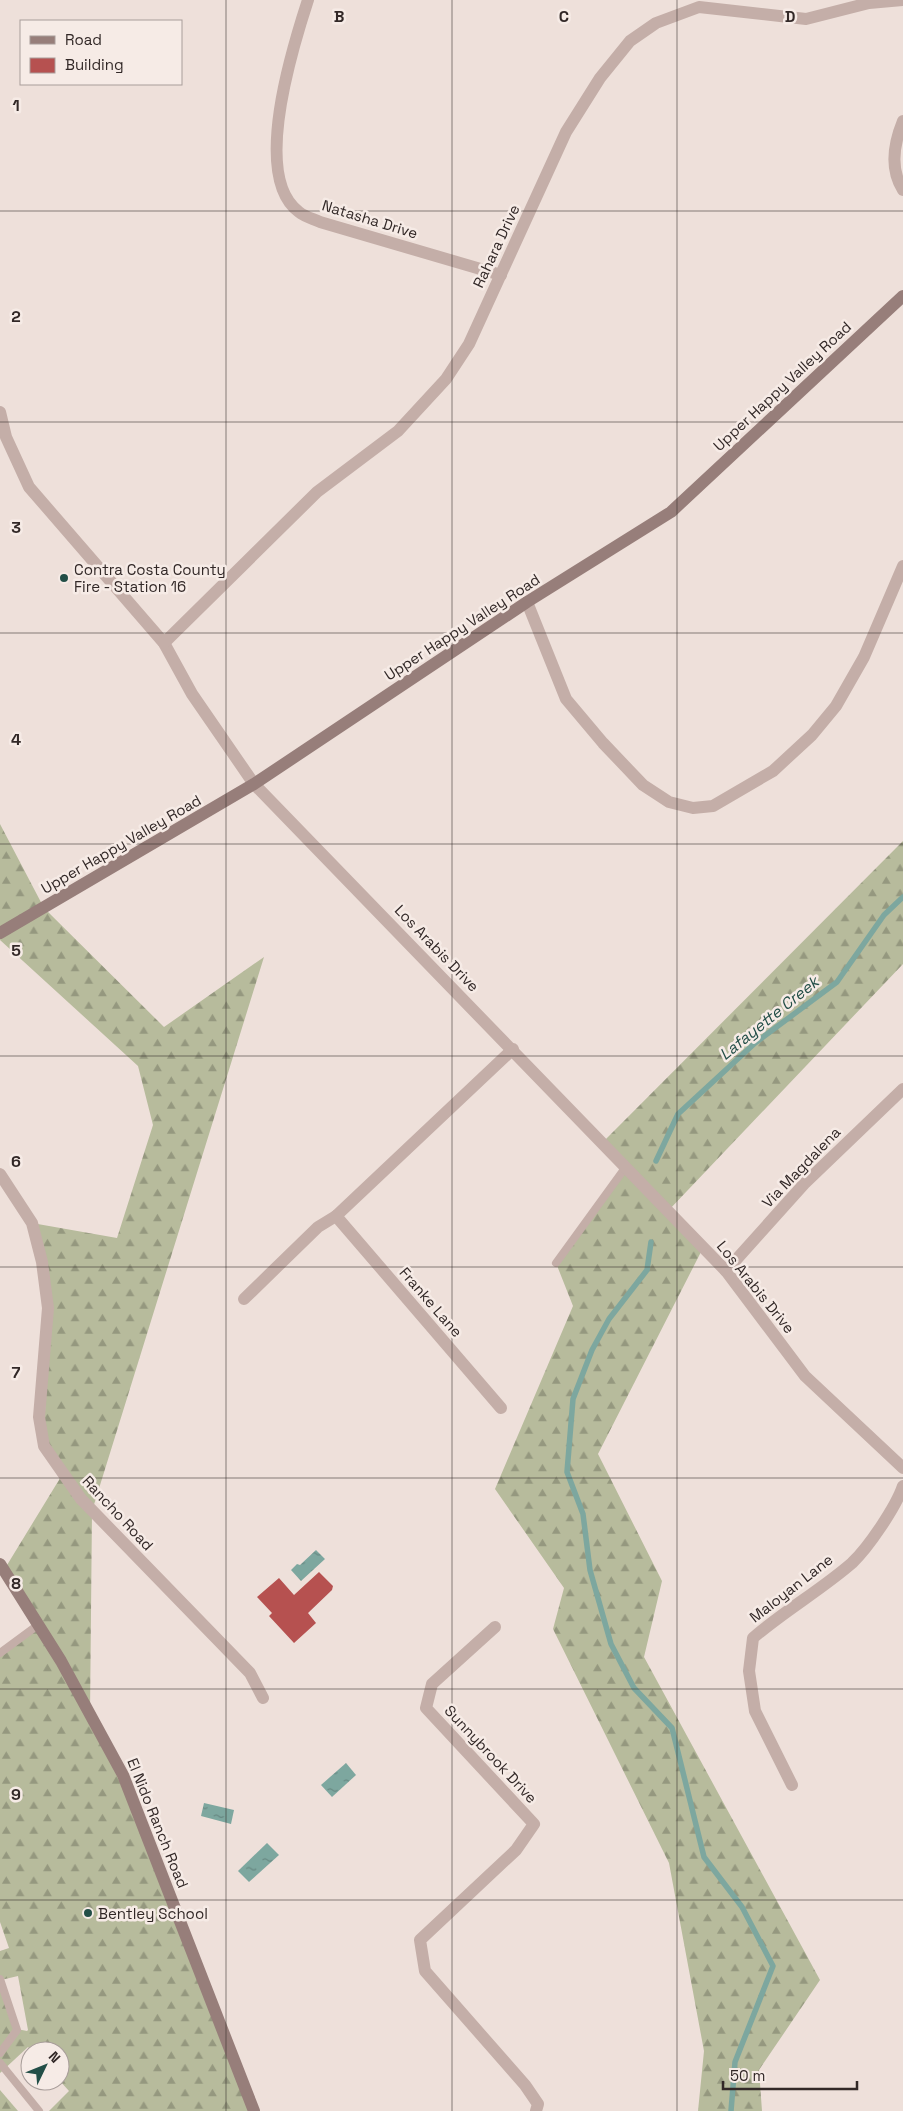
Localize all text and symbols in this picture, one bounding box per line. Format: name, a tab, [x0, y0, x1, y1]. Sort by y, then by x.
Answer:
text: B	[334, 6, 344, 27]
text: C	[559, 6, 569, 27]
text: D	[785, 6, 795, 27]
legend	[20, 20, 182, 85]
text: Road	[65, 30, 102, 49]
text: Building	[65, 55, 124, 74]
text: 1	[12, 95, 20, 116]
street label: Natasha Drive	[320, 195, 420, 243]
street label: Rahara Drive	[468, 201, 524, 291]
text: 2	[11, 306, 21, 327]
street label: Upper Happy Valley Road	[709, 317, 855, 455]
text: 3	[11, 517, 21, 538]
place label: Contra Costa County Fire - Station 16	[74, 560, 226, 596]
street label: Upper Happy Valley Road	[381, 570, 543, 684]
marker: Contra Costa County Fire - Station 16	[58, 572, 70, 584]
text: 4	[11, 729, 21, 750]
street label: Upper Happy Valley Road	[38, 790, 204, 898]
street label: Los Arabis Drive	[391, 901, 483, 995]
text: 5	[11, 940, 21, 961]
water label: Lafayette Creek	[715, 970, 825, 1065]
street label: Via Magdalena	[758, 1122, 845, 1211]
text: 6	[11, 1151, 21, 1172]
street label: Los Arabis Drive	[713, 1237, 799, 1337]
street label: Franke Lane	[395, 1263, 467, 1341]
text: 7	[12, 1362, 21, 1383]
street label: Rancho Road	[79, 1472, 157, 1554]
street label: Maloyan Lane	[746, 1550, 836, 1626]
text: 8	[11, 1573, 21, 1594]
street label: Sunnybrook Drive	[441, 1701, 541, 1807]
street label: El Nido Ranch Road	[123, 1755, 193, 1891]
text: 9	[11, 1784, 21, 1805]
place label: Bentley School	[98, 1904, 208, 1923]
marker: Bentley School	[82, 1907, 94, 1919]
north arrow	[20, 2041, 70, 2091]
text: N	[45, 2048, 64, 2067]
scale bar	[723, 2058, 857, 2090]
text: 50 m	[730, 2066, 765, 2085]

